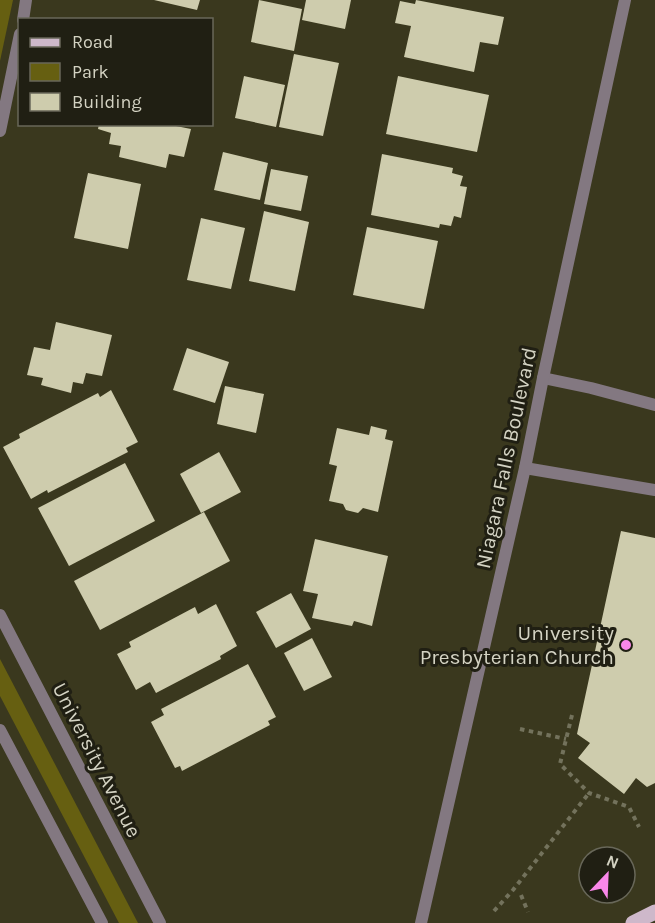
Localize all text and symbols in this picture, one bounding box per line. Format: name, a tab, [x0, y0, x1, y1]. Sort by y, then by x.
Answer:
legend	[18, 18, 213, 126]
text: Road	[72, 31, 113, 53]
text: Park	[72, 61, 109, 83]
text: Building	[72, 91, 142, 113]
street label: Niagara Falls Boulevard	[471, 345, 541, 571]
place label: University Presbyterian Church	[420, 621, 614, 669]
marker: University Presbyterian Church	[619, 638, 633, 652]
street label: University Avenue	[48, 679, 146, 841]
north arrow	[577, 845, 637, 905]
text: N	[604, 851, 622, 873]

